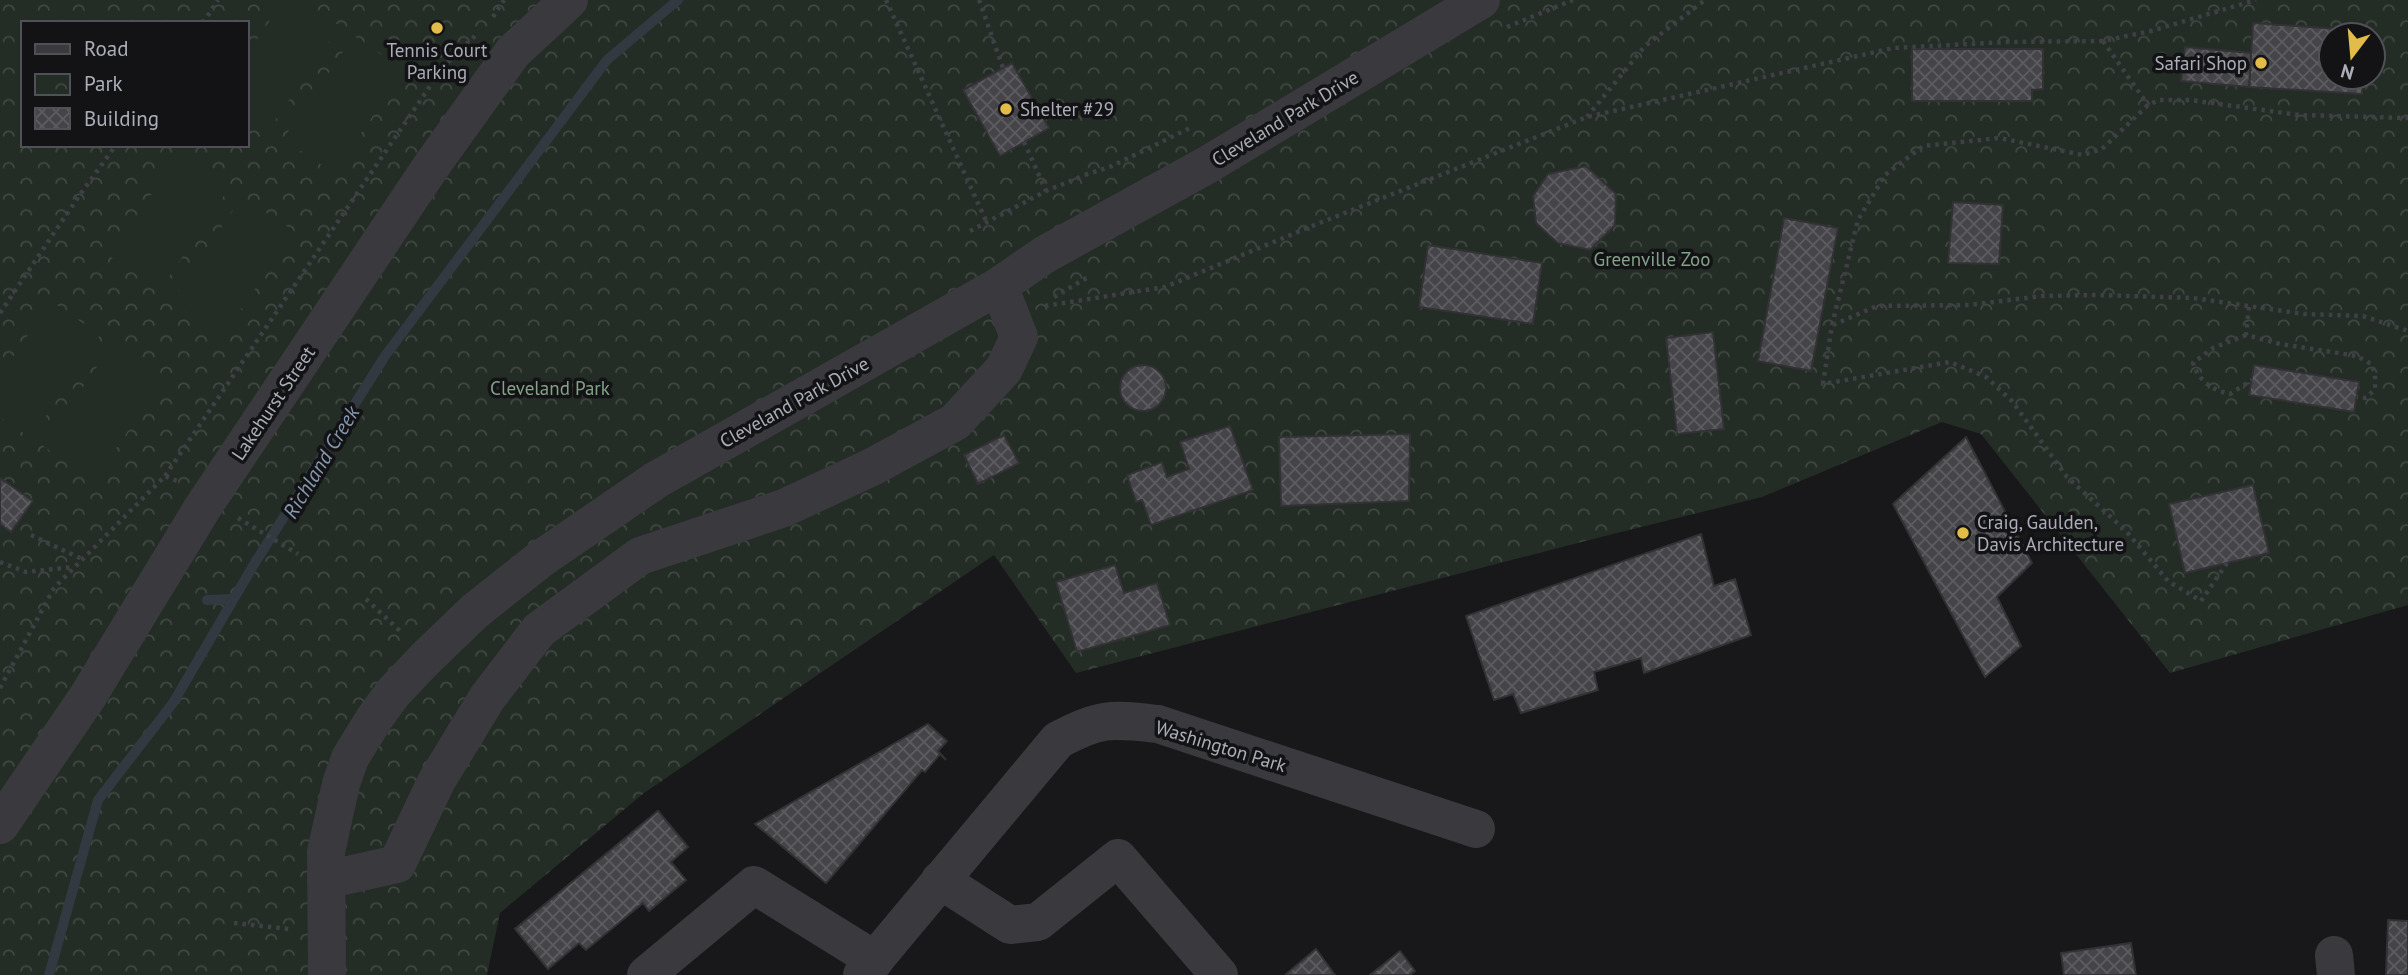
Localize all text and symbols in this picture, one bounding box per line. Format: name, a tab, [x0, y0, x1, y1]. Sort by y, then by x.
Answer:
marker: Tennis Court Parking	[429, 20, 445, 36]
legend	[21, 21, 248, 147]
north arrow	[2317, 21, 2387, 91]
text: Road	[84, 35, 128, 62]
place label: Tennis Court Parking	[387, 38, 488, 84]
place label: Safari Shop	[2154, 51, 2247, 75]
marker: Safari Shop	[2253, 55, 2269, 71]
text: N	[2338, 59, 2357, 86]
street label: Cleveland Park Drive	[1207, 65, 1363, 171]
text: Park	[84, 70, 123, 97]
place label: Shelter #29	[1020, 97, 1114, 121]
marker: Shelter #29	[998, 101, 1014, 117]
text: Building	[84, 105, 159, 132]
park label: Greenville Zoo	[1594, 247, 1710, 271]
street label: Lakehurst Street	[226, 341, 320, 465]
street label: Cleveland Park Drive	[715, 351, 873, 453]
park label: Cleveland Park	[490, 376, 610, 400]
water label: Richland Creek	[277, 399, 366, 523]
place label: Craig, Gaulden, Davis Architecture	[1977, 510, 2124, 556]
marker: Craig, Gaulden, Davis Architecture	[1955, 525, 1971, 541]
street label: Washington Park	[1153, 715, 1289, 777]

